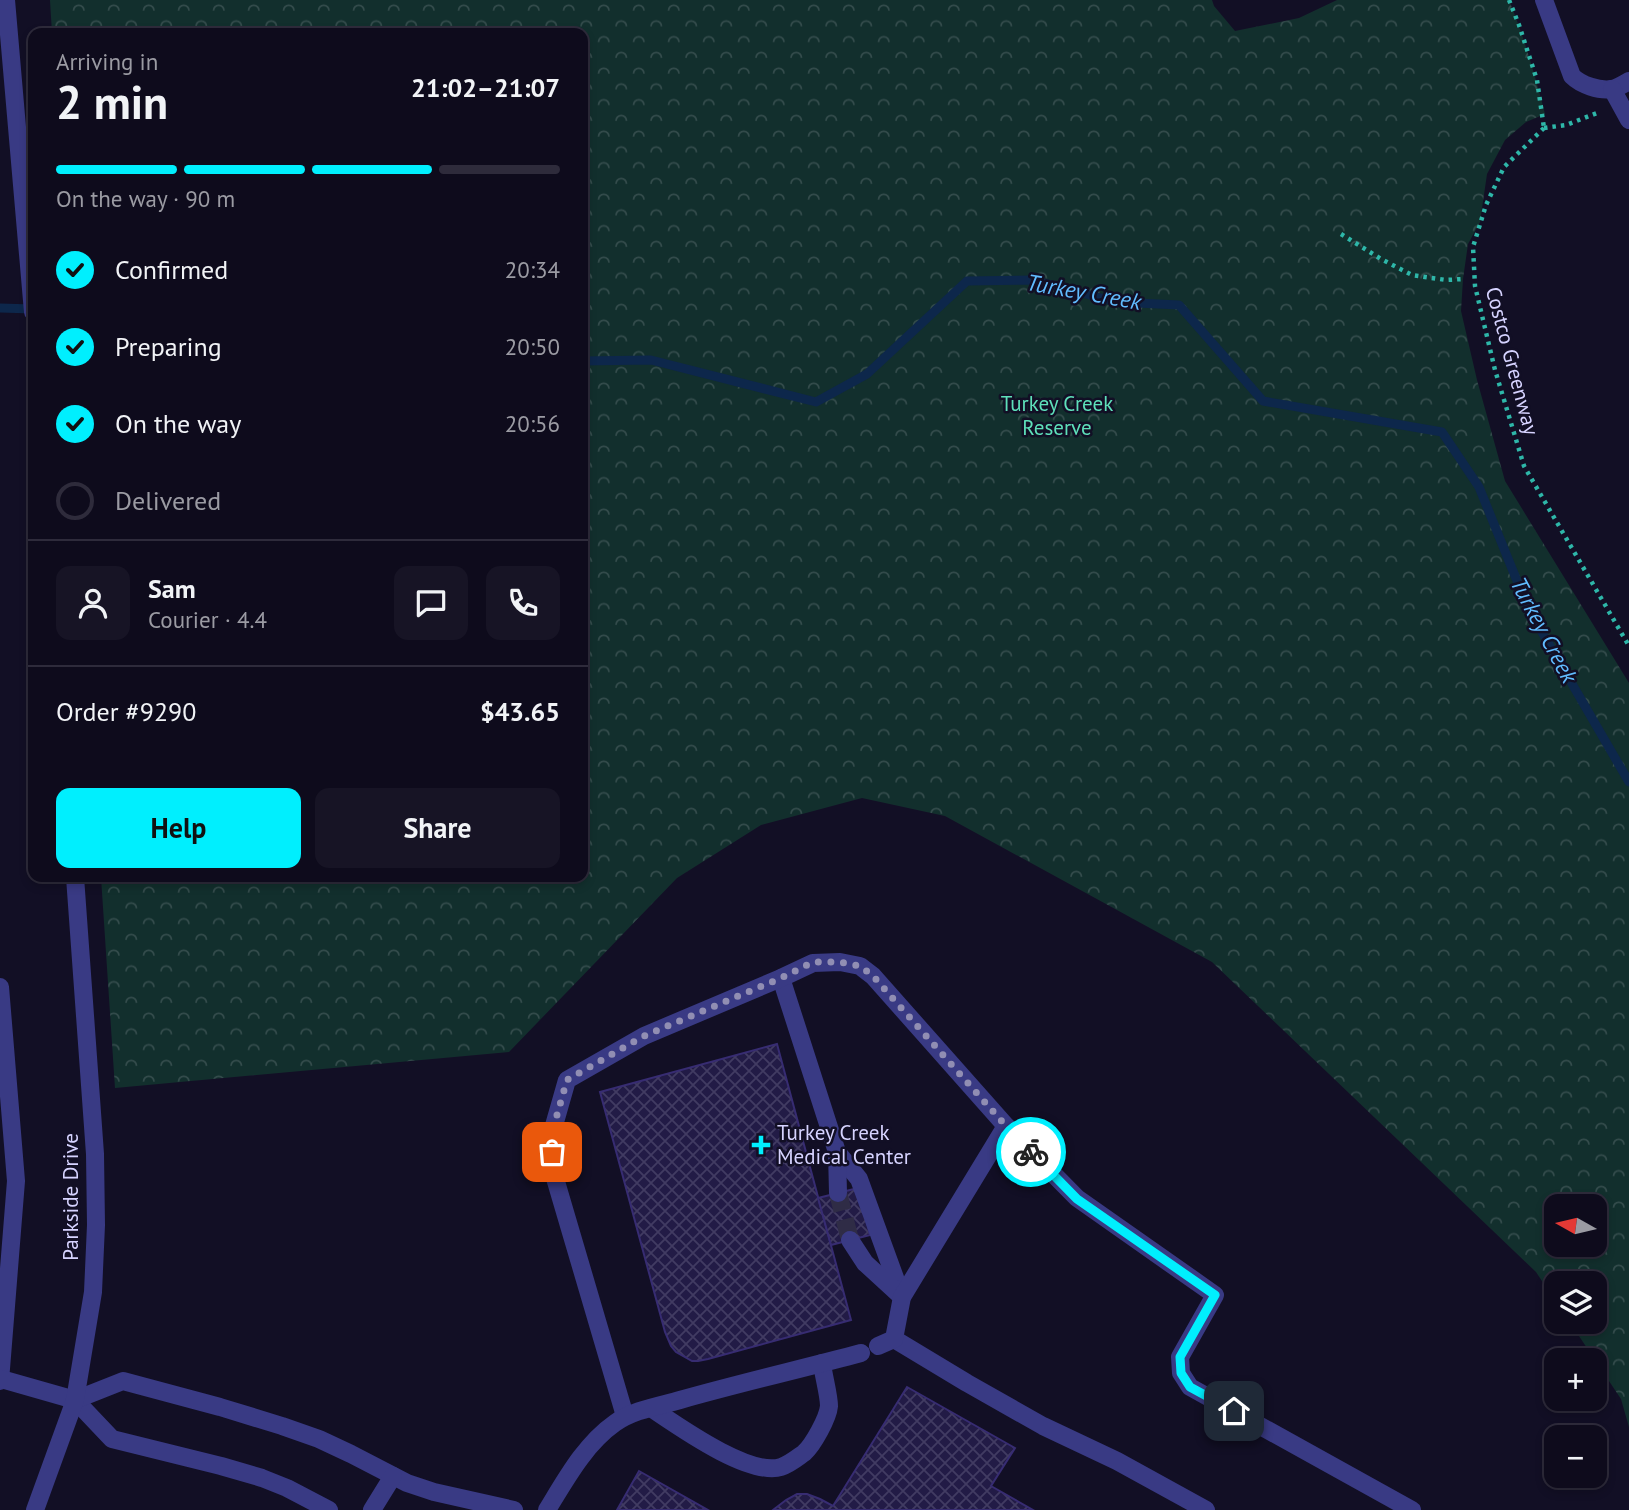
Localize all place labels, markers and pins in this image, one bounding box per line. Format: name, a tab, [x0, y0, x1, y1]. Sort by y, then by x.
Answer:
place label: Turkey Creek Medical Center	[777, 1119, 911, 1170]
pin	[522, 1122, 582, 1182]
marker: Turkey Creek Medical Center	[751, 1135, 771, 1155]
pin	[1204, 1381, 1264, 1441]

